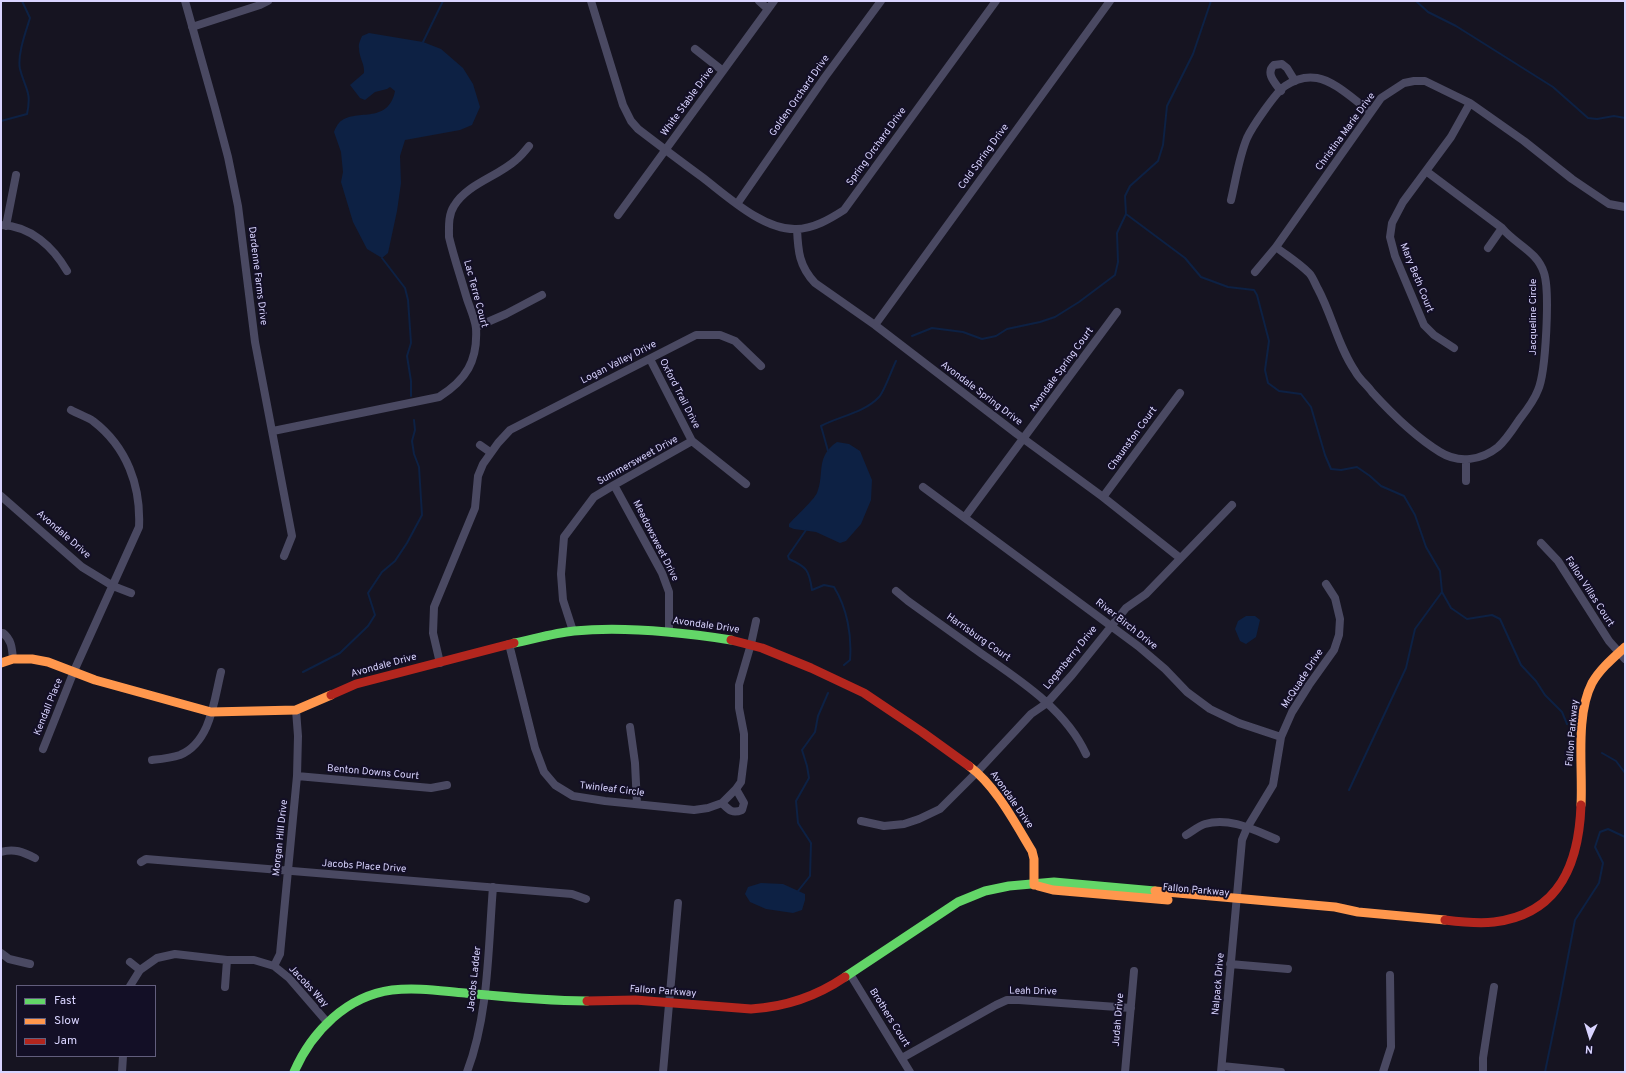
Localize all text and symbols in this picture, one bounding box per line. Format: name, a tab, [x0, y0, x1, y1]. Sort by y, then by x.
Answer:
street label: Golden Orchard Drive	[767, 53, 833, 139]
street label: White Stable Drive	[659, 65, 717, 139]
street label: Christina Marie Drive	[1314, 91, 1378, 173]
street label: Spring Orchard Drive	[844, 105, 910, 189]
street label: Cold Spring Drive	[956, 122, 1012, 192]
street label: Dardenne Farms Drive	[245, 226, 269, 326]
street label: Mary Beth Court	[1397, 242, 1435, 314]
street label: Lac Terre Court	[460, 259, 490, 329]
street label: Jacqueline Circle	[1528, 279, 1540, 355]
street label: Avondale Spring Court	[1027, 326, 1097, 414]
street label: Logan Valley Drive	[579, 339, 659, 387]
street label: Oxford Trail Drive	[656, 357, 702, 431]
street label: Avondale Spring Drive	[938, 359, 1024, 429]
street label: Chaunston Court	[1106, 405, 1160, 473]
street label: Summersweet Drive	[596, 434, 680, 488]
street label: Meadowsweet Drive	[629, 498, 681, 584]
street label: Avondale Drive	[34, 508, 92, 562]
street label: Fallon Villas Court	[1562, 555, 1616, 629]
street label: River Birch Drive	[1093, 597, 1159, 653]
street label: Harrisburg Court	[944, 611, 1012, 665]
street label: Avondale Drive	[672, 615, 740, 637]
street label: Loganberry Drive	[1042, 624, 1100, 692]
street label: McQuade Drive	[1279, 647, 1327, 711]
street label: Avondale Drive	[350, 651, 418, 681]
street label: Kendall Place	[32, 677, 66, 737]
street label: Fallon Parkway	[1564, 699, 1582, 767]
street label: Benton Downs Court	[326, 763, 420, 783]
street label: Avondale Drive	[987, 769, 1035, 831]
street label: Twinleaf Circle	[579, 780, 645, 800]
street label: Morgan Hill Drive	[271, 799, 291, 877]
street label: Jacobs Place Drive	[321, 858, 407, 876]
street label: Fallon Parkway	[1162, 882, 1230, 900]
street label: Jacobs Ladder	[466, 946, 484, 1012]
street label: Nalpack Drive	[1210, 952, 1228, 1016]
street label: Jacobs Way	[286, 964, 330, 1010]
street label: Fallon Parkway	[629, 984, 697, 1000]
legend	[16, 985, 156, 1057]
street label: Brothers Court	[866, 986, 912, 1050]
street label: Leah Drive	[1009, 986, 1057, 998]
text: Fast	[54, 993, 76, 1009]
street label: Judah Drive	[1111, 993, 1127, 1047]
text: Slow	[54, 1013, 80, 1029]
north arrow	[1570, 1017, 1610, 1057]
text: Jam	[54, 1033, 77, 1049]
text: N	[1585, 1042, 1594, 1056]

